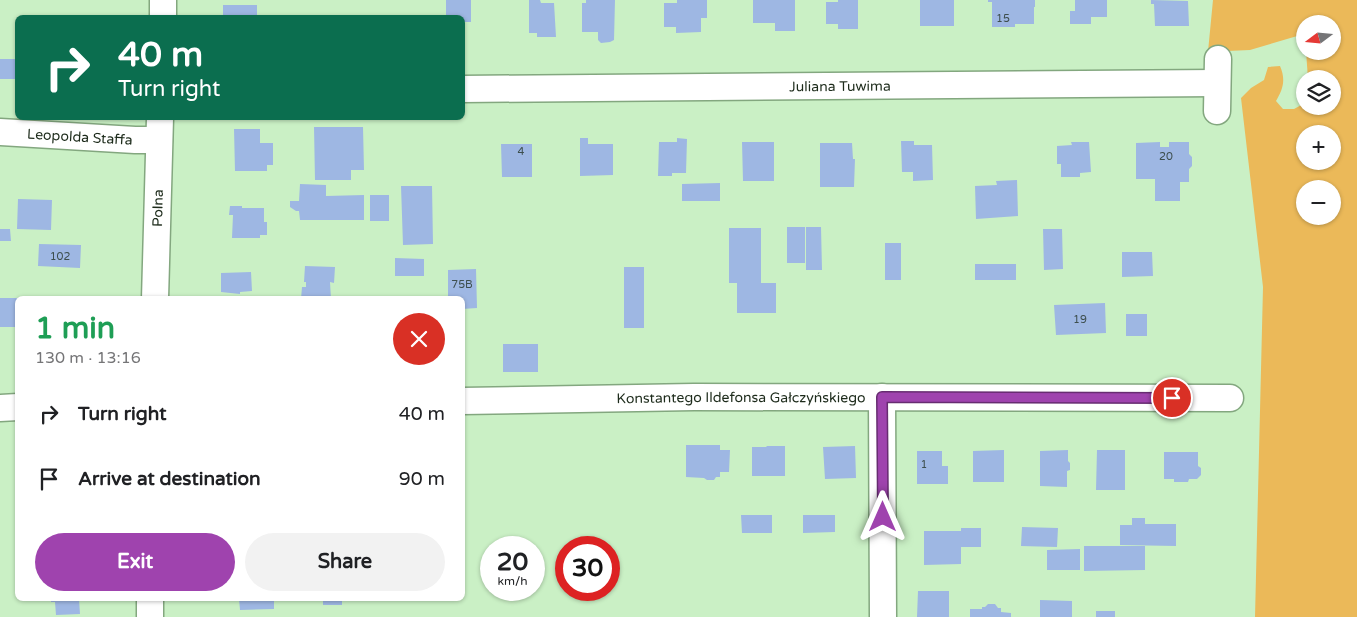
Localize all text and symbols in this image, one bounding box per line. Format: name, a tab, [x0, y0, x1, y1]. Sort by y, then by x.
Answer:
house number: 15	[996, 12, 1010, 25]
north arrow	[1296, 15, 1341, 60]
map controls	[1296, 15, 1341, 225]
text: 40 m	[118, 34, 203, 76]
icon: right	[35, 35, 100, 100]
button: layers	[1296, 70, 1341, 115]
text: Turn right	[118, 76, 220, 102]
street label: Juliana Tuwima	[789, 78, 891, 95]
button: +	[1296, 125, 1341, 170]
street label: Leopolda Staffa	[27, 126, 133, 149]
house number: 4	[518, 145, 525, 158]
house number: 20	[1159, 150, 1173, 163]
button: −	[1296, 180, 1341, 225]
street label: Polna	[149, 189, 167, 227]
house number: 102	[50, 250, 70, 263]
house number: 75B	[451, 278, 473, 291]
text: 1 min	[35, 310, 115, 347]
button: close	[393, 313, 445, 365]
house number: 19	[1073, 313, 1087, 326]
text: 130 m · 13:16	[35, 348, 141, 368]
pin	[1151, 377, 1193, 419]
icon: arrive	[1158, 384, 1186, 412]
street label: Konstantego Ildefonsa Gałczyńskiego	[616, 389, 866, 407]
icon: right	[35, 400, 63, 428]
text: Turn right	[78, 403, 166, 425]
text: 40 m	[399, 403, 445, 425]
house number: 1	[921, 458, 927, 471]
icon: arrive	[35, 465, 63, 493]
text: Arrive at destination	[78, 468, 261, 490]
text: 90 m	[399, 468, 445, 490]
position arrow	[856, 490, 908, 542]
button: Exit	[35, 533, 235, 591]
button: Share	[245, 533, 445, 591]
speed limit sign: 30	[555, 536, 620, 601]
text: 20	[497, 547, 528, 577]
text: km/h	[497, 574, 528, 588]

